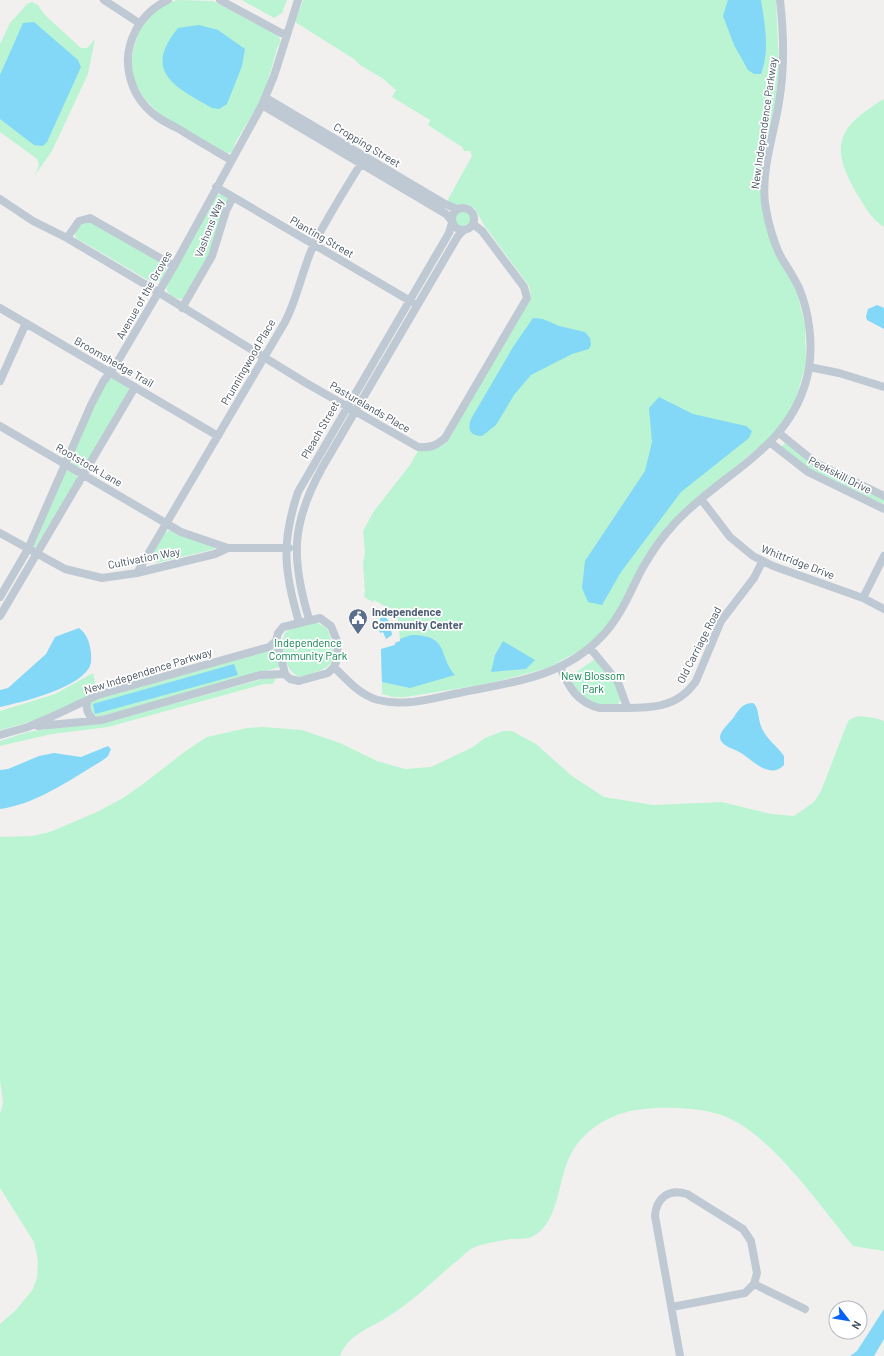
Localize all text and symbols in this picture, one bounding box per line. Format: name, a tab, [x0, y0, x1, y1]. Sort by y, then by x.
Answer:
street label: New Independence Parkway	[748, 56, 779, 190]
street label: Cropping Street	[331, 120, 403, 170]
street label: Vashons Way	[191, 197, 226, 259]
street label: Planting Street	[288, 213, 356, 260]
street label: Avenue of the Groves	[113, 248, 174, 341]
street label: Prunningwood Place	[218, 316, 278, 407]
street label: Broomshedge Trail	[72, 334, 156, 390]
street label: Pasturelands Place	[328, 378, 413, 435]
street label: Pleach Street	[298, 399, 341, 461]
street label: Rootstock Lane	[54, 440, 125, 489]
street label: Peekskill Drive	[807, 453, 874, 496]
street label: Whittridge Drive	[760, 542, 837, 582]
street label: Cultivation Way	[107, 544, 181, 571]
street label: Old Carriage Road	[674, 604, 724, 685]
place label: Independence Community Center	[372, 605, 464, 631]
public building icon: Independence Community Center	[347, 607, 369, 635]
park label: Independence Community Park	[269, 636, 348, 662]
street label: New Independence Parkway	[82, 645, 213, 696]
park label: New Blossom Park	[561, 669, 625, 695]
north arrow	[828, 1300, 868, 1340]
text: N	[850, 1319, 864, 1332]

